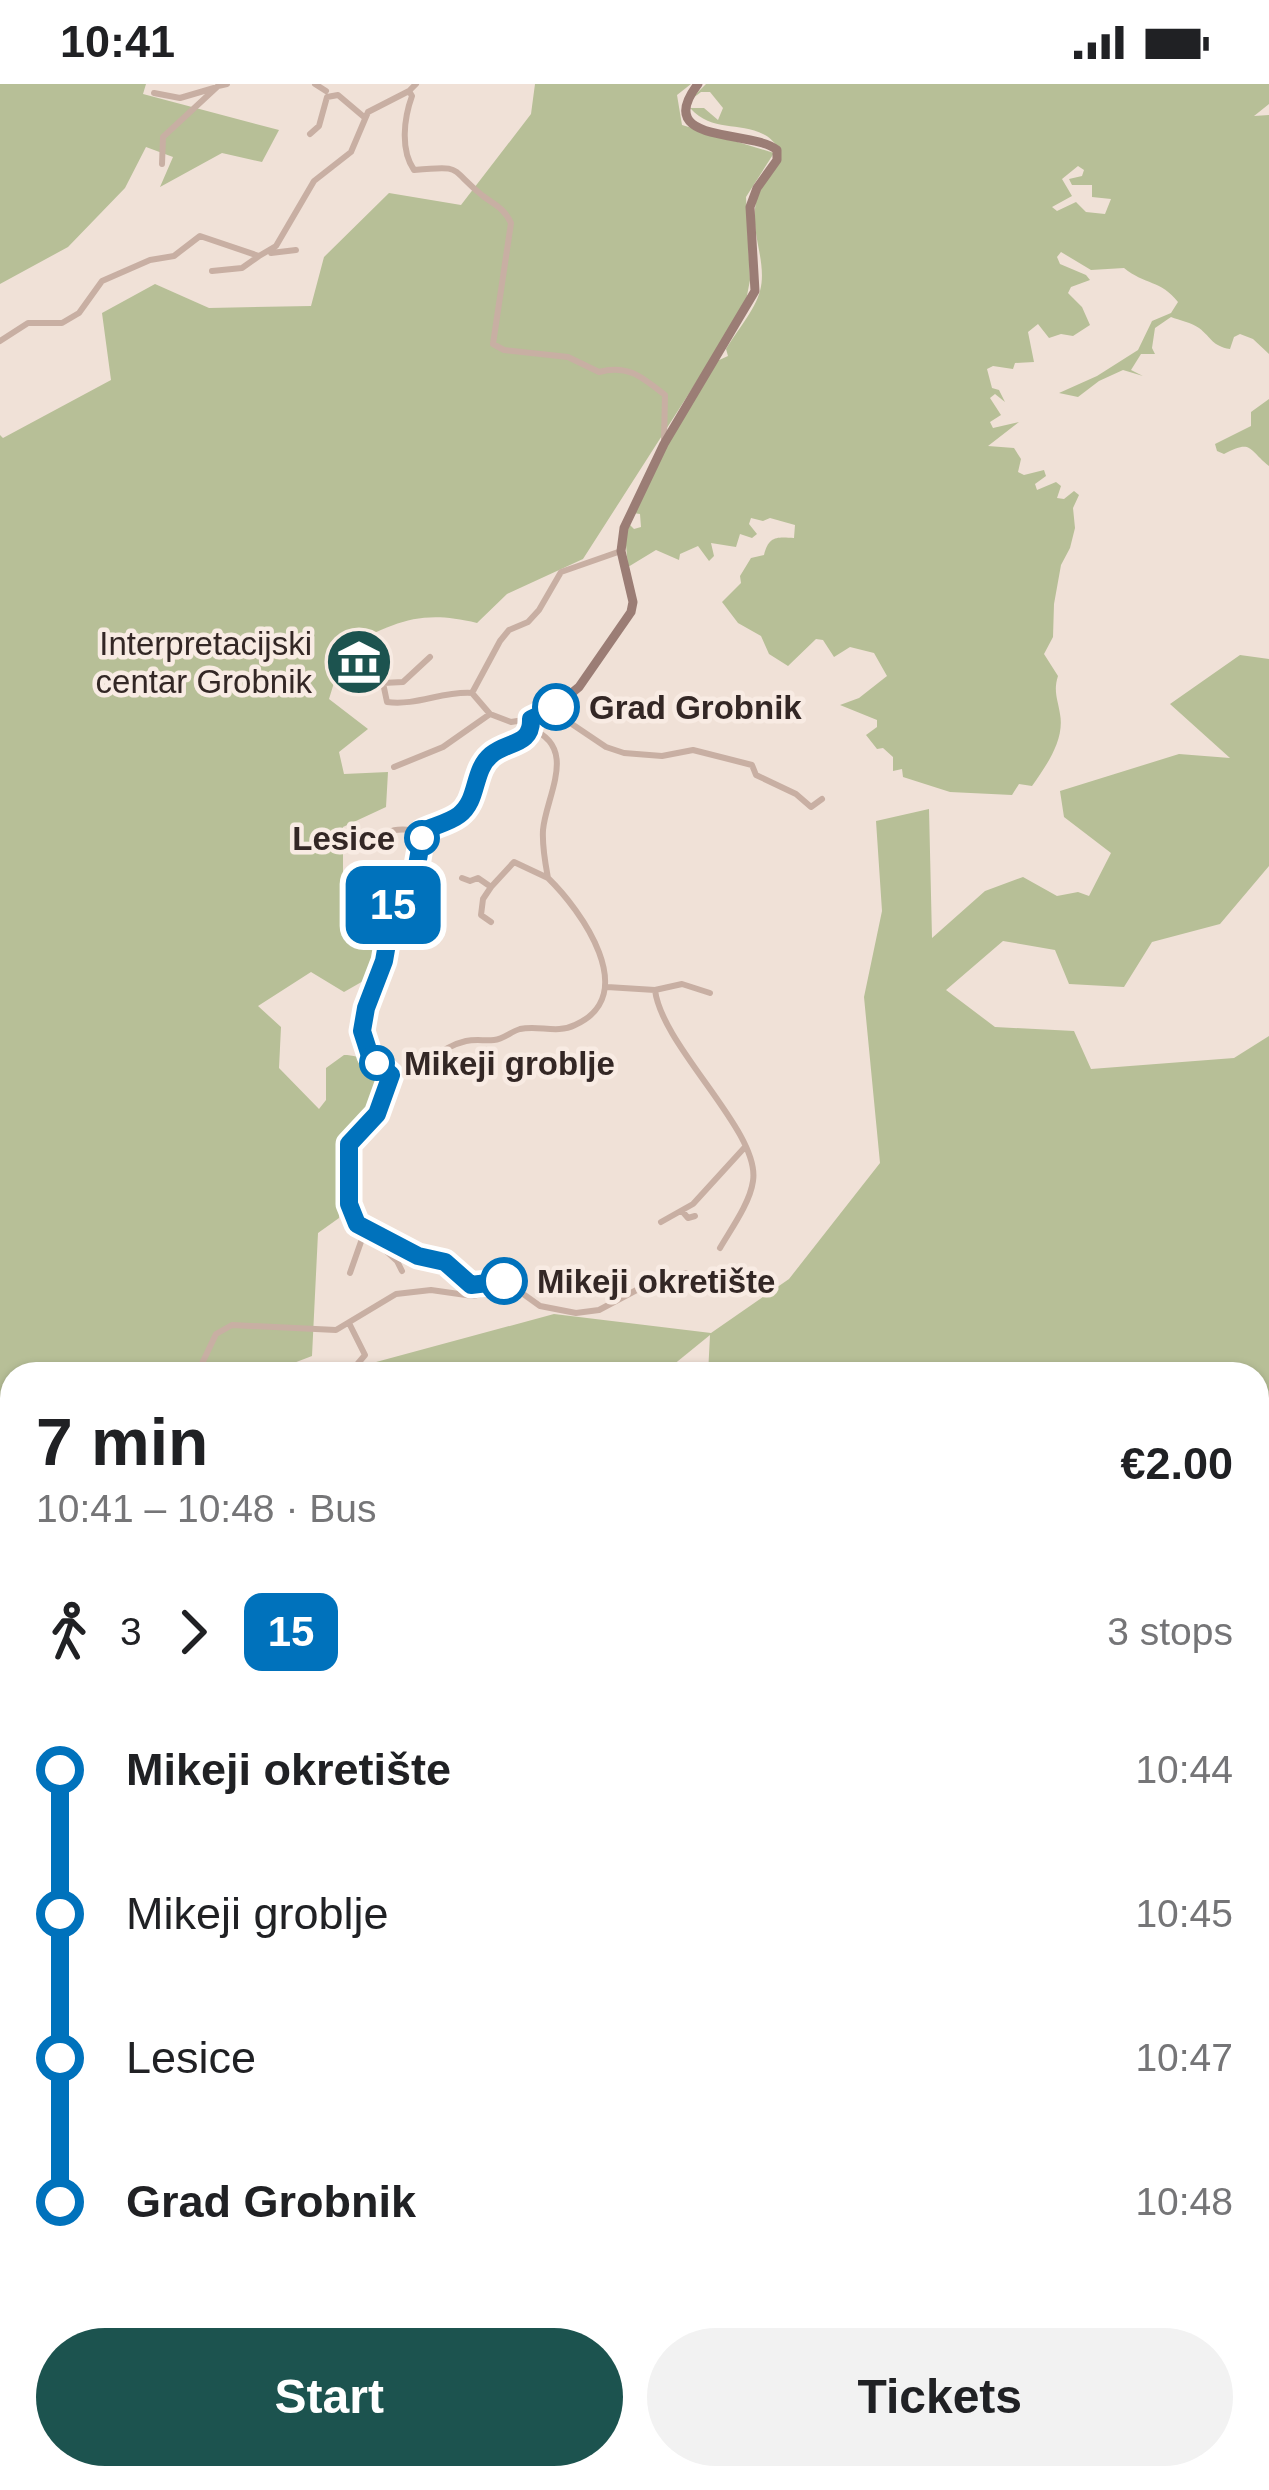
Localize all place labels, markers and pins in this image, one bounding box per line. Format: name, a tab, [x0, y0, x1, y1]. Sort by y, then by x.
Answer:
place label: Interpretacijski centar Grobnik	[96, 625, 312, 700]
museum icon: Interpretacijski centar Grobnik	[324, 627, 394, 697]
marker: Grad Grobnik	[534, 685, 578, 729]
place label: Grad Grobnik	[589, 689, 802, 726]
place label: Lesice	[292, 820, 395, 857]
marker: Lesice	[406, 822, 438, 854]
place label: Mikeji groblje	[404, 1045, 615, 1082]
marker: Mikeji groblje	[361, 1047, 393, 1079]
marker: Mikeji okretište	[482, 1259, 526, 1303]
place label: Mikeji okretište	[537, 1263, 775, 1300]

